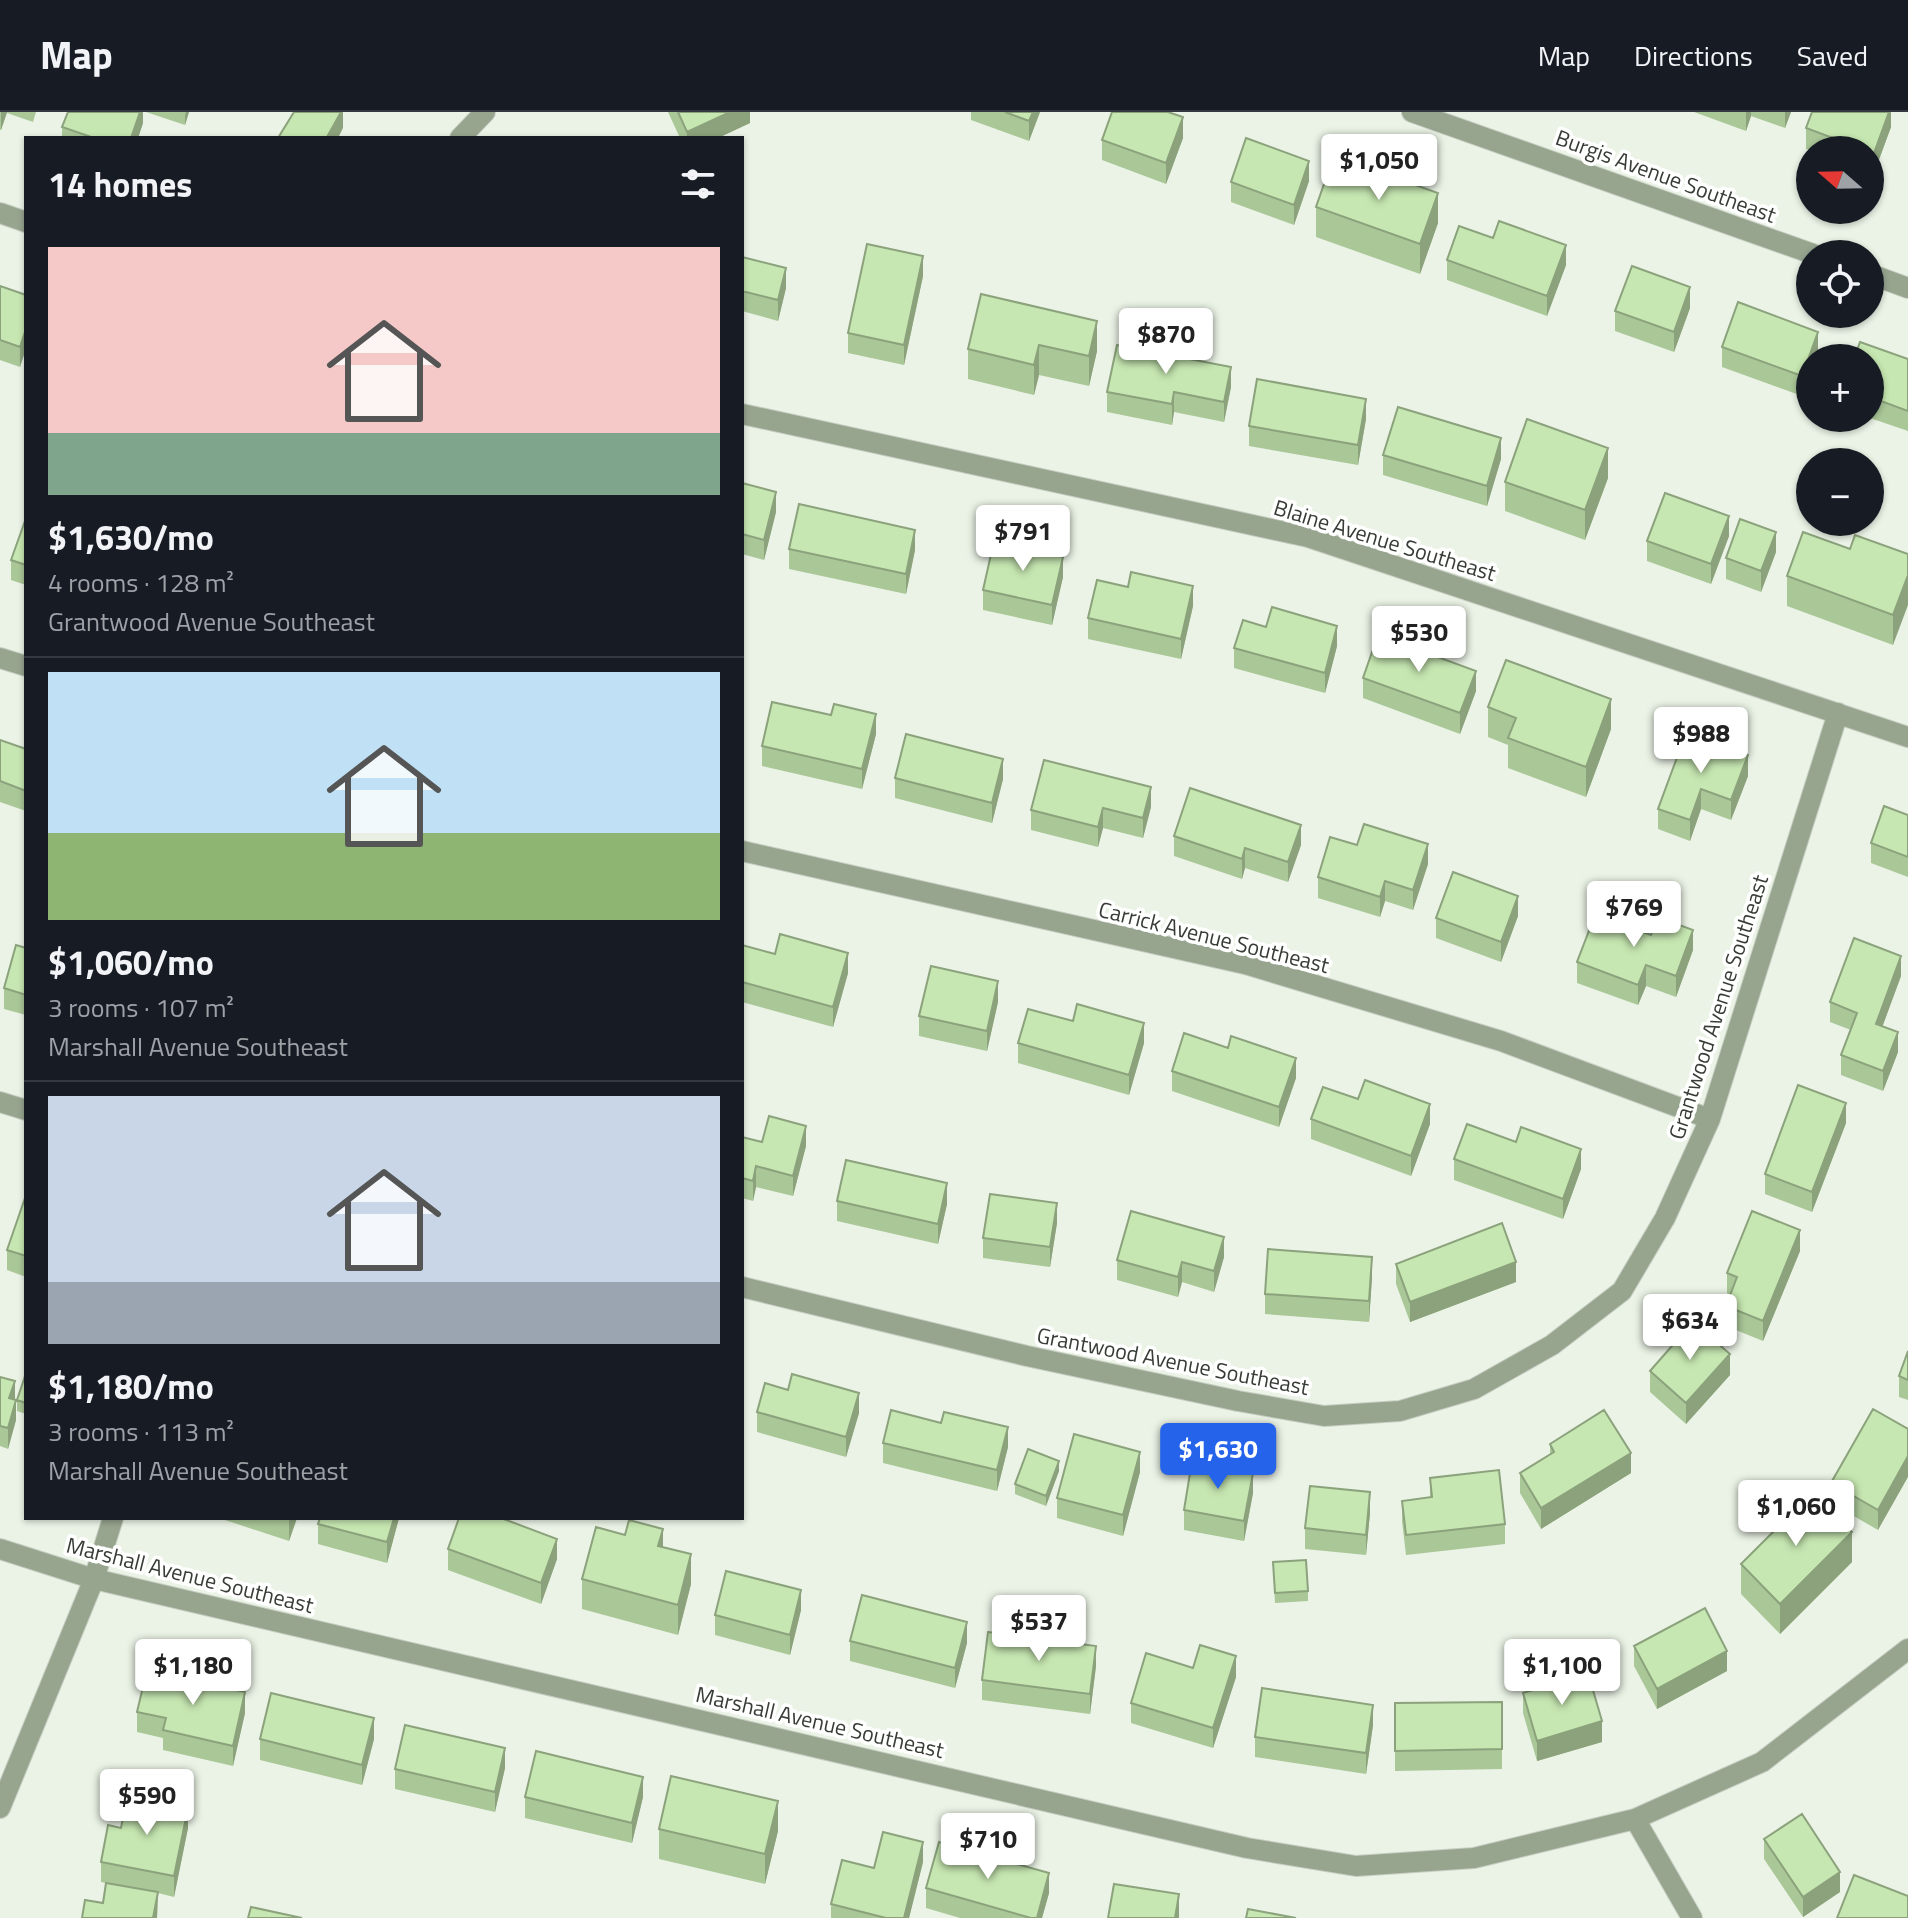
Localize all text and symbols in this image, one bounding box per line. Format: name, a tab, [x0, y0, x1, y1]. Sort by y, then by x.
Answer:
text: Map	[40, 26, 113, 84]
text: Map	[1538, 34, 1590, 77]
text: Directions	[1634, 34, 1753, 77]
text: Saved	[1797, 34, 1868, 77]
street label: Burgis Avenue Southeast	[1551, 120, 1781, 232]
pin: $1,050	[1314, 134, 1444, 202]
north arrow	[1796, 136, 1884, 224]
map controls	[1796, 136, 1884, 536]
text: $1,050	[1339, 140, 1419, 179]
text: 14 homes	[48, 158, 192, 210]
icon: filters	[676, 162, 720, 206]
button: locate	[1796, 240, 1884, 328]
icon: home	[312, 299, 456, 443]
pin: $870	[1119, 308, 1213, 376]
text: $870	[1137, 314, 1195, 353]
button: +	[1796, 344, 1884, 432]
button: −	[1796, 448, 1884, 536]
street label: Blaine Avenue Southeast	[1270, 490, 1501, 590]
pin: $791	[976, 505, 1070, 573]
text: $1,630/mo	[48, 511, 214, 563]
text: $791	[994, 511, 1052, 550]
text: 4 rooms · 128 m²	[48, 563, 234, 602]
text: Grantwood Avenue Southeast	[48, 602, 375, 641]
pin: $530	[1372, 606, 1466, 674]
text: $530	[1390, 612, 1448, 651]
pin: $988	[1654, 707, 1748, 775]
text: $988	[1672, 713, 1730, 752]
icon: home	[312, 724, 456, 868]
street label: Grantwood Avenue Southeast	[1659, 870, 1777, 1144]
pin: $769	[1587, 881, 1681, 949]
text: $769	[1605, 887, 1663, 926]
street label: Carrick Avenue Southeast	[1095, 892, 1333, 982]
text: $1,060/mo	[48, 936, 214, 988]
text: 3 rooms · 107 m²	[48, 988, 234, 1027]
text: Marshall Avenue Southeast	[48, 1027, 348, 1066]
icon: home	[312, 1148, 456, 1292]
pin: $634	[1643, 1294, 1737, 1362]
text: $634	[1661, 1300, 1719, 1339]
street label: Grantwood Avenue Southeast	[1034, 1318, 1312, 1404]
text: $1,180/mo	[48, 1360, 214, 1412]
text: 3 rooms · 113 m²	[48, 1412, 234, 1451]
pin: $1,630	[1153, 1423, 1283, 1491]
text: $1,630	[1178, 1429, 1258, 1468]
text: Marshall Avenue Southeast	[48, 1451, 348, 1490]
pin: $1,060	[1731, 1480, 1861, 1548]
text: $1,060	[1756, 1486, 1836, 1525]
street label: Marshall Avenue Southeast	[63, 1528, 317, 1622]
pin: $537	[992, 1595, 1086, 1663]
text: $537	[1010, 1601, 1068, 1640]
pin: $1,180	[128, 1639, 258, 1707]
pin: $1,100	[1497, 1639, 1627, 1707]
text: $1,180	[153, 1645, 233, 1684]
text: $1,100	[1522, 1645, 1602, 1684]
street label: Marshall Avenue Southeast	[693, 1677, 948, 1767]
pin: $590	[100, 1769, 194, 1837]
text: $590	[118, 1775, 176, 1814]
pin: $710	[941, 1813, 1035, 1881]
text: $710	[959, 1819, 1017, 1858]

